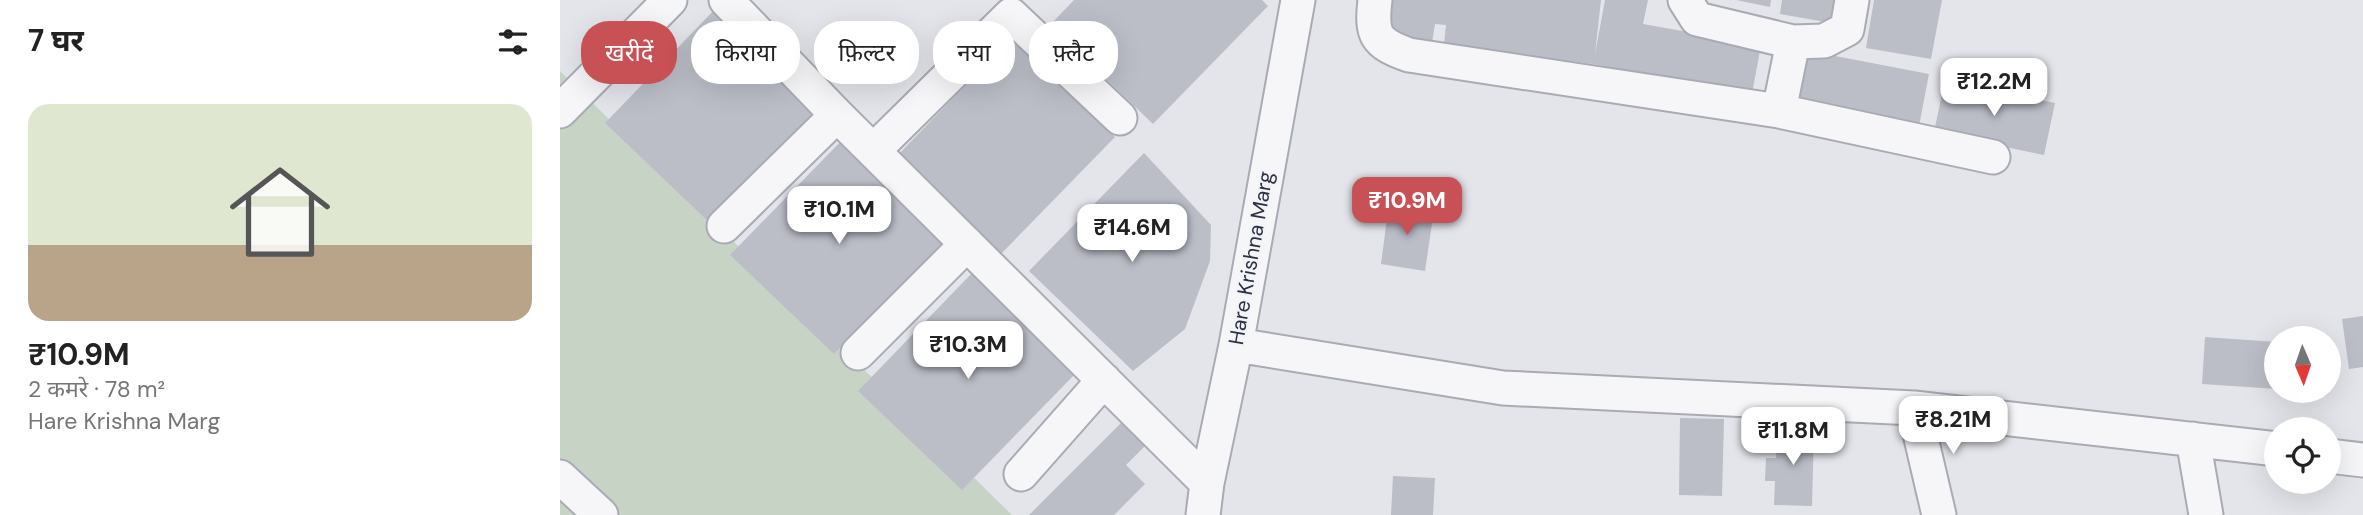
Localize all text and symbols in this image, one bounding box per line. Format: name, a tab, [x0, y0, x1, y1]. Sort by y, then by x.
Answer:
text: 7 घर	[28, 21, 84, 60]
chip: खरीदें	[581, 21, 677, 84]
chip: किराया	[691, 21, 800, 84]
chip: फ़िल्टर	[814, 21, 919, 84]
chip: नया	[933, 21, 1015, 84]
chip: फ़्लैट	[1029, 21, 1118, 84]
icon: filters	[494, 23, 532, 61]
pin: ₹12.2M	[1937, 58, 2051, 118]
text: ₹12.2M	[1956, 66, 2032, 96]
icon: home	[217, 149, 343, 275]
street label: Hare Krishna Marg	[1222, 169, 1280, 347]
pin: ₹10.9M	[1350, 177, 1464, 237]
text: ₹10.9M	[1368, 185, 1446, 215]
pin: ₹10.1M	[782, 187, 896, 246]
text: ₹10.1M	[803, 194, 875, 224]
pin: ₹14.6M	[1075, 204, 1189, 264]
text: ₹14.6M	[1093, 212, 1171, 242]
pin: ₹10.3M	[911, 322, 1025, 381]
north arrow	[2264, 326, 2342, 402]
map controls	[2264, 326, 2341, 494]
text: ₹10.3M	[929, 329, 1007, 359]
text: ₹10.9M	[28, 335, 130, 374]
text: 2 कमरे · 78 m²	[28, 374, 165, 404]
pin: ₹8.21M	[1896, 396, 2010, 456]
text: ₹8.21M	[1915, 404, 1991, 434]
text: Hare Krishna Marg	[28, 406, 220, 436]
pin: ₹11.8M	[1736, 407, 1850, 467]
text: ₹11.8M	[1757, 415, 1829, 445]
button: locate	[2264, 417, 2341, 494]

